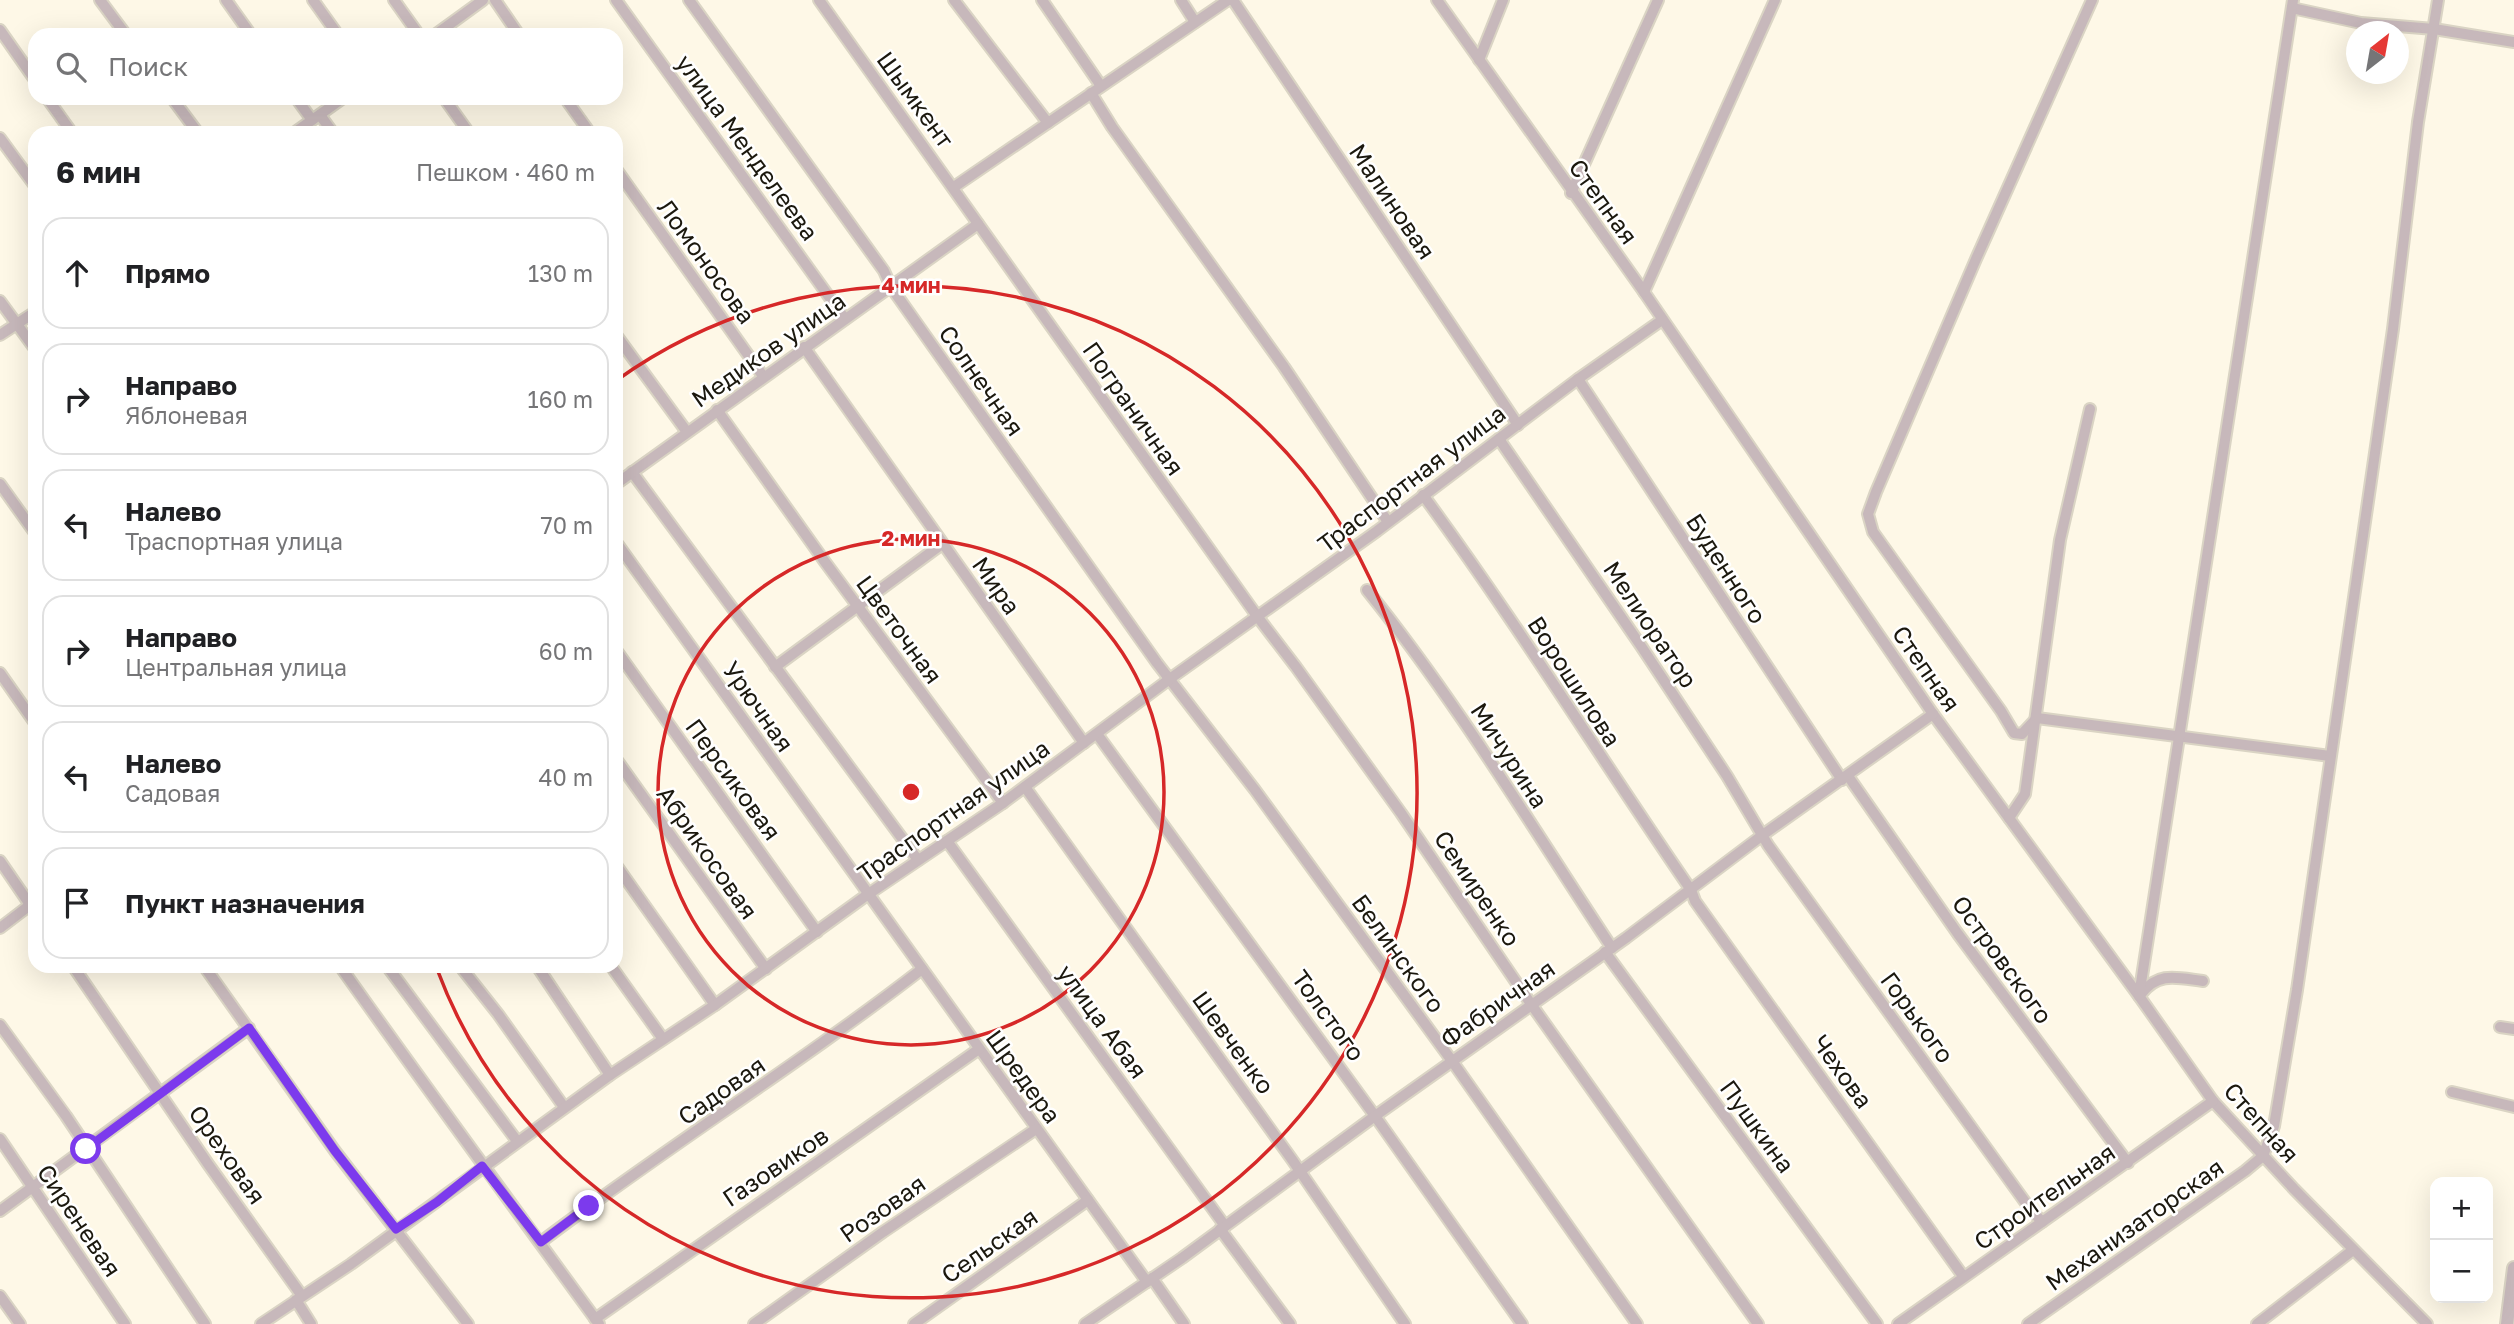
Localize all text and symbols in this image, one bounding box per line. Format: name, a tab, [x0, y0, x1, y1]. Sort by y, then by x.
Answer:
north arrow	[2346, 21, 2409, 84]
search box	[28, 28, 623, 105]
street label: Шымкент	[871, 45, 961, 153]
icon: search	[52, 48, 90, 86]
street label: улица Менделеева	[671, 48, 825, 246]
text: Поиск	[108, 51, 188, 82]
street label: Малиновая	[1344, 138, 1442, 264]
street label: Степная	[1563, 153, 1645, 249]
text: 6 мин	[56, 154, 141, 190]
text: Пешком · 460 m	[416, 158, 595, 186]
street label: Ломоносова	[652, 193, 762, 329]
icon: ahead	[58, 254, 96, 292]
text: Прямо	[125, 258, 210, 289]
text: 130 m	[528, 259, 593, 287]
text: 4 мин	[881, 272, 941, 298]
street label: Медиков улица	[686, 285, 850, 413]
street label: Солнечная	[933, 319, 1031, 441]
street label: Пограничная	[1077, 336, 1191, 480]
text: Направо	[125, 370, 237, 401]
icon: right	[58, 380, 96, 418]
text: 160 m	[528, 385, 593, 413]
street label: Траспортная улица	[1311, 398, 1511, 558]
text: Яблоневая	[125, 401, 248, 429]
text: Налево	[125, 496, 221, 527]
icon: left	[58, 506, 96, 544]
street label: Буденного	[1681, 508, 1773, 628]
text: 70 m	[540, 511, 593, 539]
text: 2 мин	[882, 525, 940, 551]
text: Траспортная улица	[125, 527, 343, 555]
street label: Мира	[967, 551, 1027, 619]
street label: Мелиоратор	[1598, 555, 1704, 693]
street label: Цветочная	[851, 569, 949, 689]
street label: Ворошилова	[1522, 611, 1628, 751]
street label: Степная	[1887, 620, 1967, 716]
text: Направо	[125, 622, 237, 653]
icon: right	[58, 632, 96, 670]
text: 60 m	[539, 637, 593, 665]
text: Центральная улица	[125, 653, 347, 681]
street label: Урючная	[717, 655, 801, 757]
street label: Мичурина	[1465, 697, 1555, 813]
street label: Персиковая	[680, 713, 788, 845]
street label: Траспортная улица	[852, 733, 1054, 887]
text: Налево	[125, 748, 221, 779]
icon: left	[58, 758, 96, 796]
text: 40 m	[539, 763, 593, 791]
text: Садовая	[125, 779, 220, 807]
street label: Абрикосовая	[652, 780, 764, 924]
centre of rings	[899, 780, 923, 804]
street label: Семиренко	[1429, 825, 1527, 951]
icon: arrive	[58, 884, 96, 922]
text: Пункт назначения	[125, 888, 365, 919]
street label: Белинского	[1346, 888, 1452, 1018]
street label: Островского	[1947, 889, 2059, 1029]
street label: Фабричная	[1434, 953, 1560, 1053]
street label: улица Абая	[1052, 958, 1154, 1084]
street label: Толстого	[1286, 964, 1372, 1066]
street label: Горького	[1875, 966, 1961, 1068]
street label: Шевченко	[1187, 985, 1281, 1099]
street label: Шредера	[980, 1024, 1068, 1128]
street label: Чехова	[1807, 1029, 1879, 1113]
street label: Садовая	[672, 1050, 770, 1130]
street label: Пушкина	[1715, 1074, 1801, 1178]
street label: Степная	[2218, 1076, 2306, 1168]
street label: Ореховая	[183, 1099, 273, 1209]
street label: Газовиков	[717, 1120, 833, 1212]
route start	[70, 1133, 101, 1164]
street label: Строительная	[1968, 1137, 2120, 1255]
street label: Механизаторская	[2040, 1152, 2228, 1296]
street label: Сиреневая	[32, 1158, 128, 1282]
street label: Розовая	[834, 1168, 930, 1248]
map controls	[2430, 1177, 2493, 1303]
button: +	[2430, 1177, 2493, 1240]
route end	[573, 1190, 604, 1221]
street label: Сельская	[935, 1201, 1043, 1289]
button: −	[2430, 1240, 2493, 1303]

